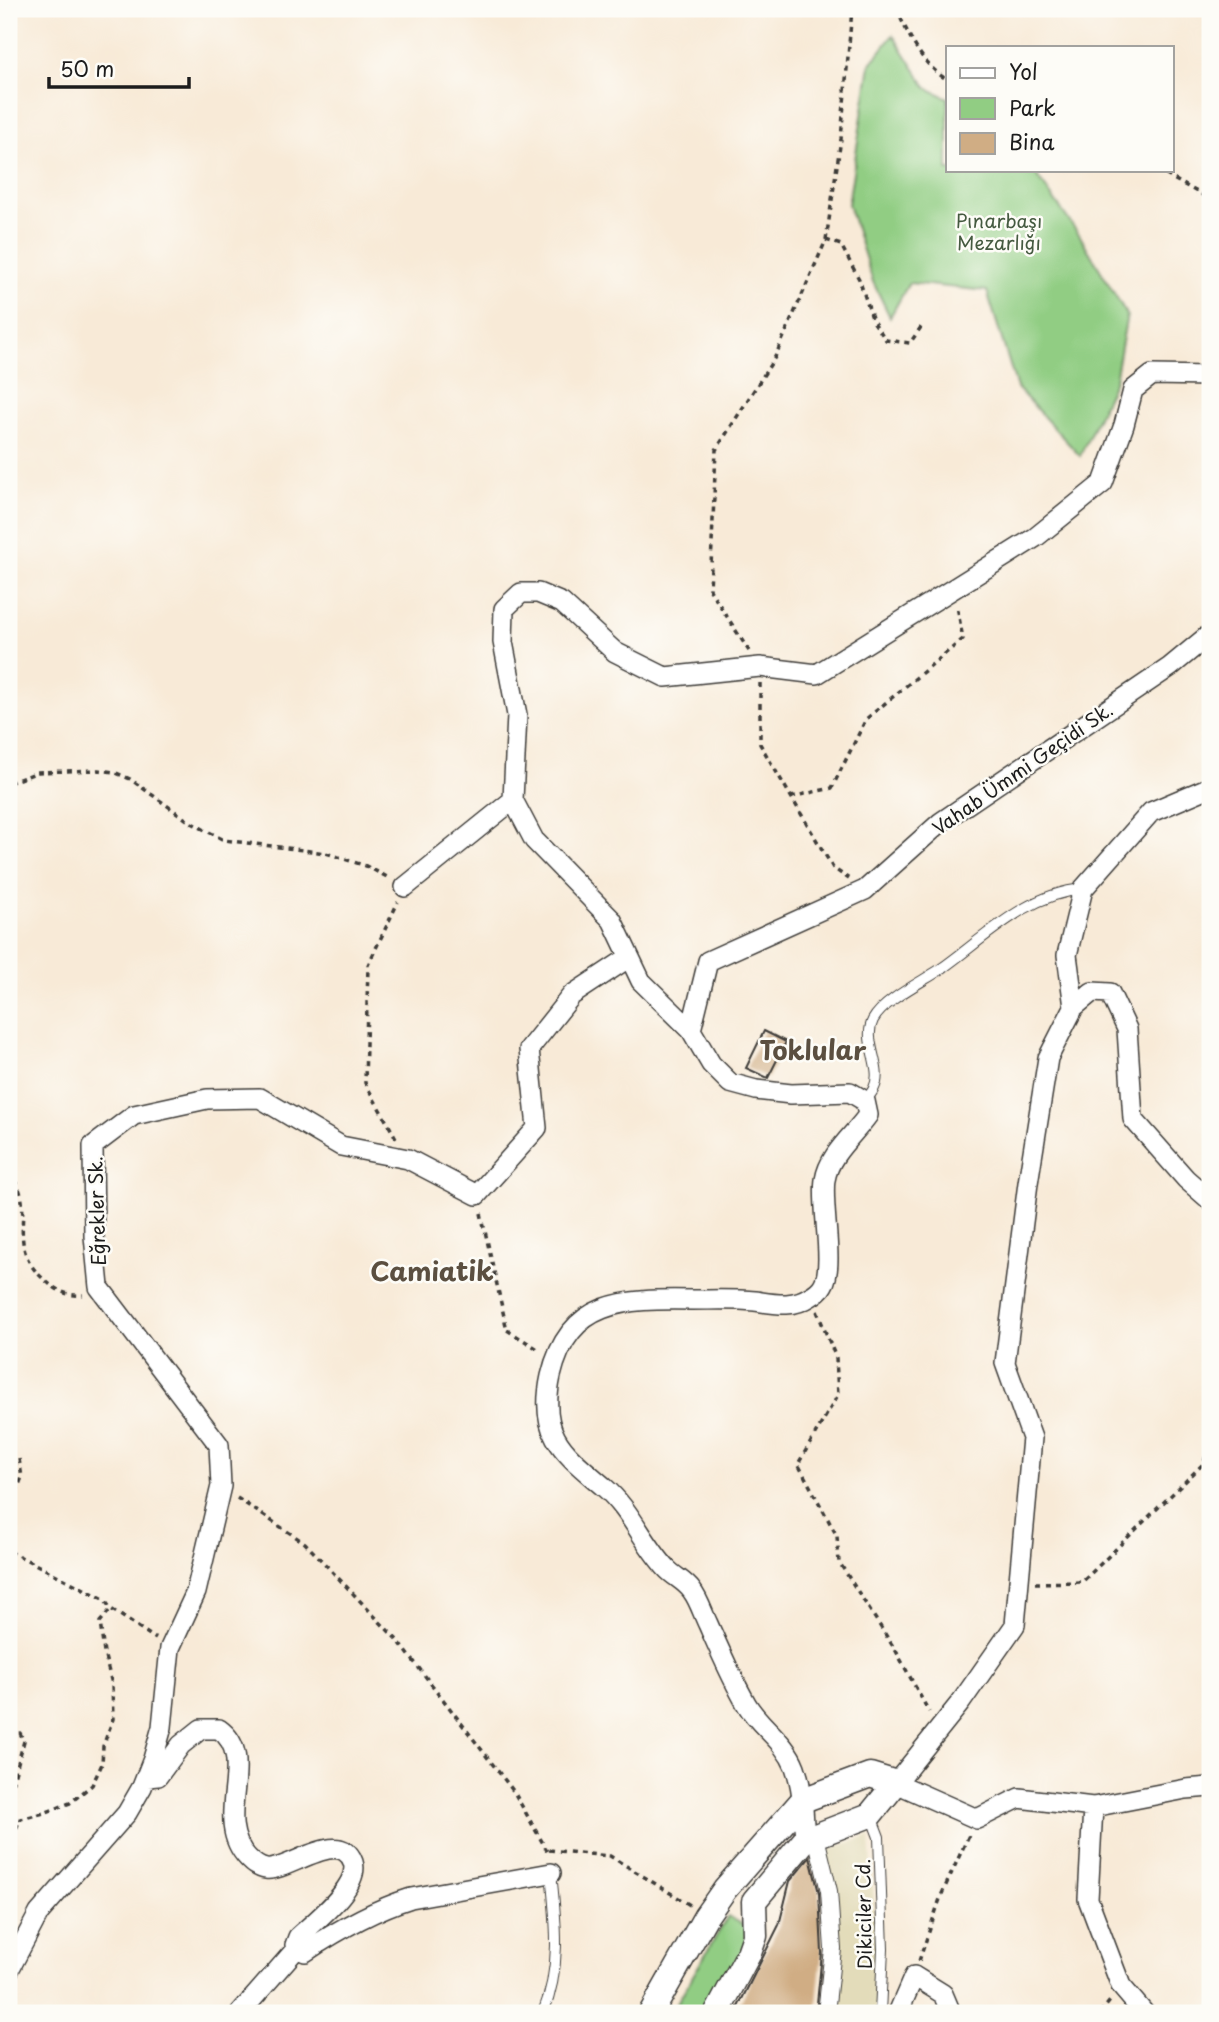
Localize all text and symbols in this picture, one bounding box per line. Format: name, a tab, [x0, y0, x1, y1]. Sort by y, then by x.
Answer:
scale bar	[49, 46, 189, 90]
legend	[946, 46, 1174, 172]
text: 50 m	[60, 52, 114, 84]
text: Yol	[1009, 55, 1038, 87]
text: Park	[1009, 91, 1056, 123]
text: Bina	[1009, 125, 1055, 157]
park label: Pınarbaşı Mezarlığı	[956, 206, 1042, 256]
street label: Vahab Ümmi Geçidi Sk.	[926, 695, 1118, 841]
district label: Toklular	[760, 1030, 867, 1069]
street label: Eğrekler Sk.	[80, 1156, 112, 1266]
district label: Camiatik	[370, 1251, 494, 1290]
street label: Dikiciler Cd.	[848, 1858, 878, 1970]

